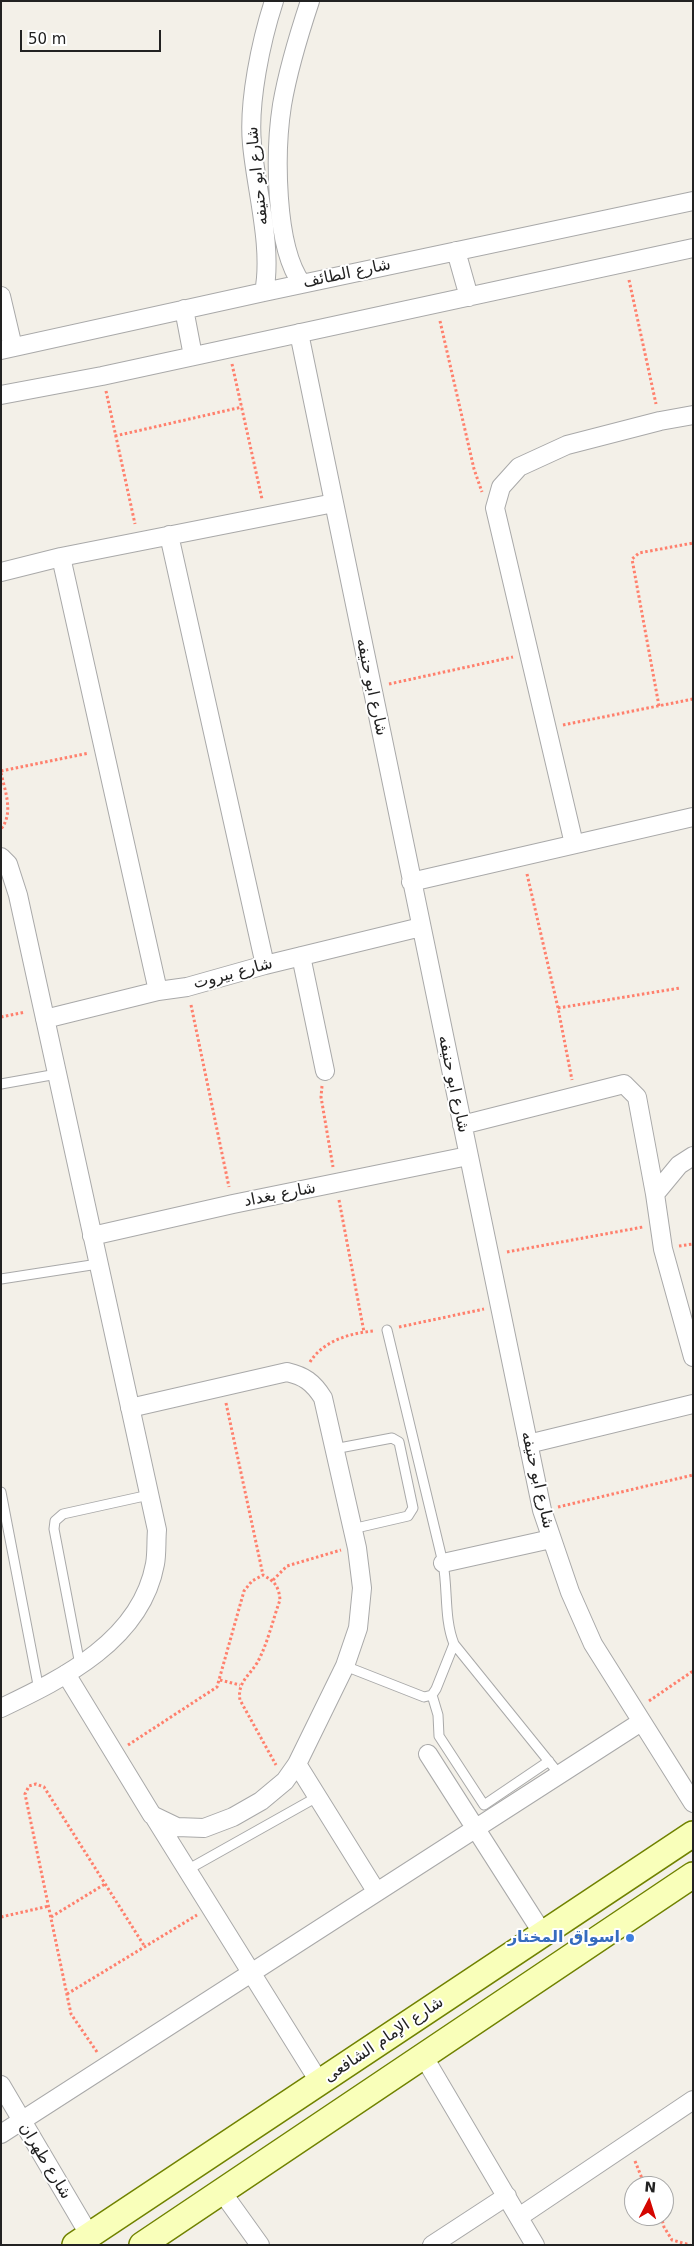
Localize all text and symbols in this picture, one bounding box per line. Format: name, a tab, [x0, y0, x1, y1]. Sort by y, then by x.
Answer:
scale bar	[22, 20, 164, 52]
text: 50 m	[28, 30, 66, 48]
street label: شارع ابو حنيفه	[243, 126, 273, 226]
street label: شارع الطائف	[301, 255, 393, 293]
street label: شارع ابو حنيفه	[351, 637, 391, 737]
street label: شارع بيروت	[191, 954, 275, 994]
street label: شارع ابو حنيفه	[433, 1034, 473, 1134]
street label: شارع بغداد	[242, 1179, 318, 1211]
street label: شارع ابو حنيفه	[516, 1430, 558, 1530]
place label: اسواق المختار	[508, 1928, 620, 1948]
marker: اسواق المختار	[624, 1932, 636, 1944]
street label: شارع الإمام الشافعى	[321, 1993, 447, 2087]
street label: شارع طهران	[15, 2119, 75, 2203]
north arrow	[624, 2176, 674, 2226]
text: N	[644, 2179, 657, 2196]

